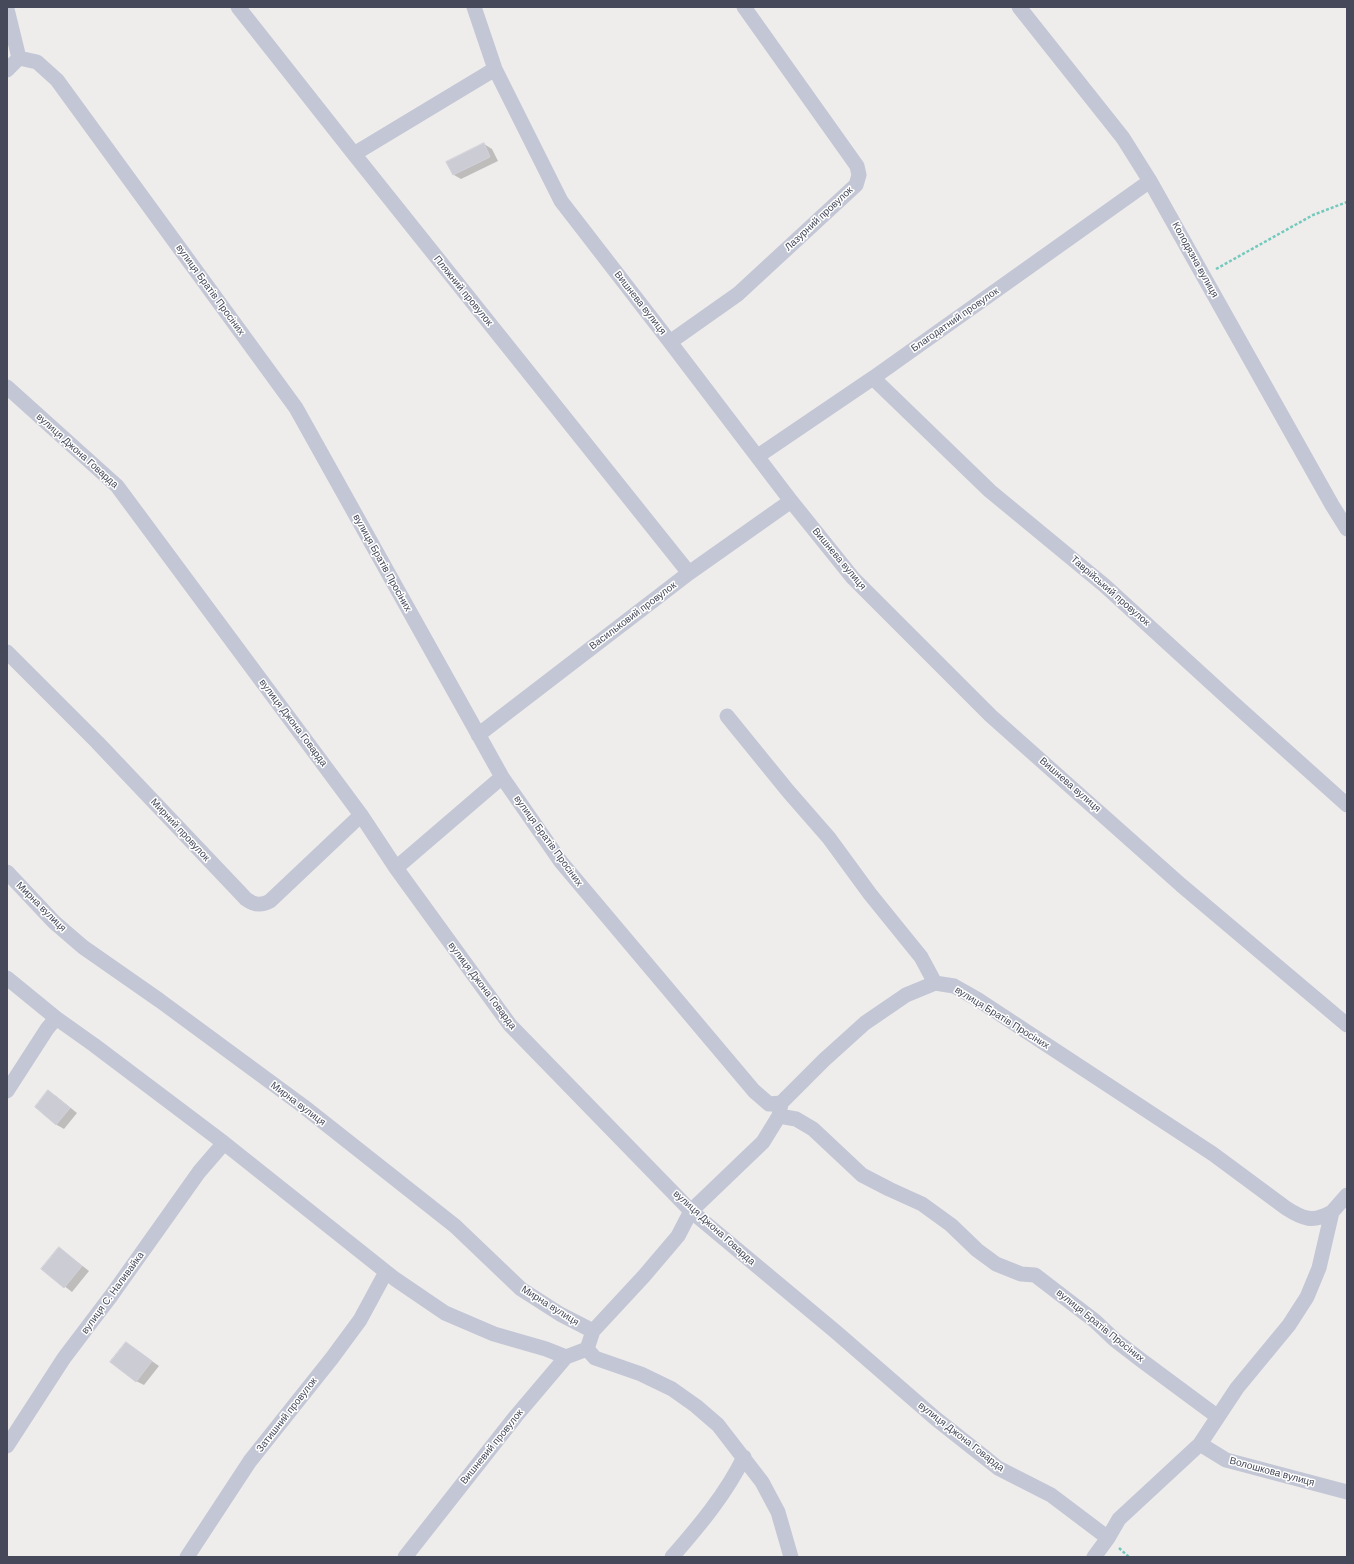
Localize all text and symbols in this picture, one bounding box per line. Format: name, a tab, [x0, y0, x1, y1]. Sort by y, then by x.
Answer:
street label: Лазурний провулок	[782, 184, 856, 254]
street label: Колодязна вулиця	[1169, 220, 1221, 300]
street label: вулиця Братів Просіних	[173, 242, 247, 338]
street label: Пляжний провулок	[431, 253, 495, 329]
street label: Вишнева вулиця	[611, 269, 669, 337]
street label: Благодатний провулок	[909, 285, 1001, 355]
street label: вулиця Джона Говарда	[34, 411, 120, 491]
street label: вулиця Братів Просіних	[350, 512, 414, 614]
street label: Вишнева вулиця	[810, 526, 868, 592]
street label: Таврійський провулок	[1068, 553, 1152, 629]
street label: Васильковий провулок	[587, 579, 679, 653]
street label: вулиця Джона Говарда	[256, 677, 330, 769]
street label: Вишнева вулиця	[1037, 755, 1103, 815]
street label: вулиця Братів Просіних	[511, 793, 585, 889]
street label: Мирний провулок	[148, 796, 212, 864]
street label: Мирна вулиця	[14, 880, 68, 934]
street label: вулиця Джона Говарда	[445, 940, 519, 1032]
street label: вулиця Братів Просіних	[953, 984, 1051, 1052]
street label: Мирна вулиця	[268, 1079, 328, 1129]
street label: вулиця Джона Говарда	[671, 1188, 757, 1268]
street label: вулиця С. Наливайка	[79, 1250, 147, 1336]
street label: Мирна вулиця	[519, 1283, 581, 1329]
street label: вулиця Братів Просіних	[1054, 1287, 1146, 1365]
street label: Затишний провулок	[254, 1375, 320, 1455]
street label: вулиця Джона Говарда	[916, 1400, 1006, 1474]
street label: Вишневий провулок	[458, 1407, 526, 1487]
street label: Волошкова вулиця	[1228, 1455, 1316, 1489]

